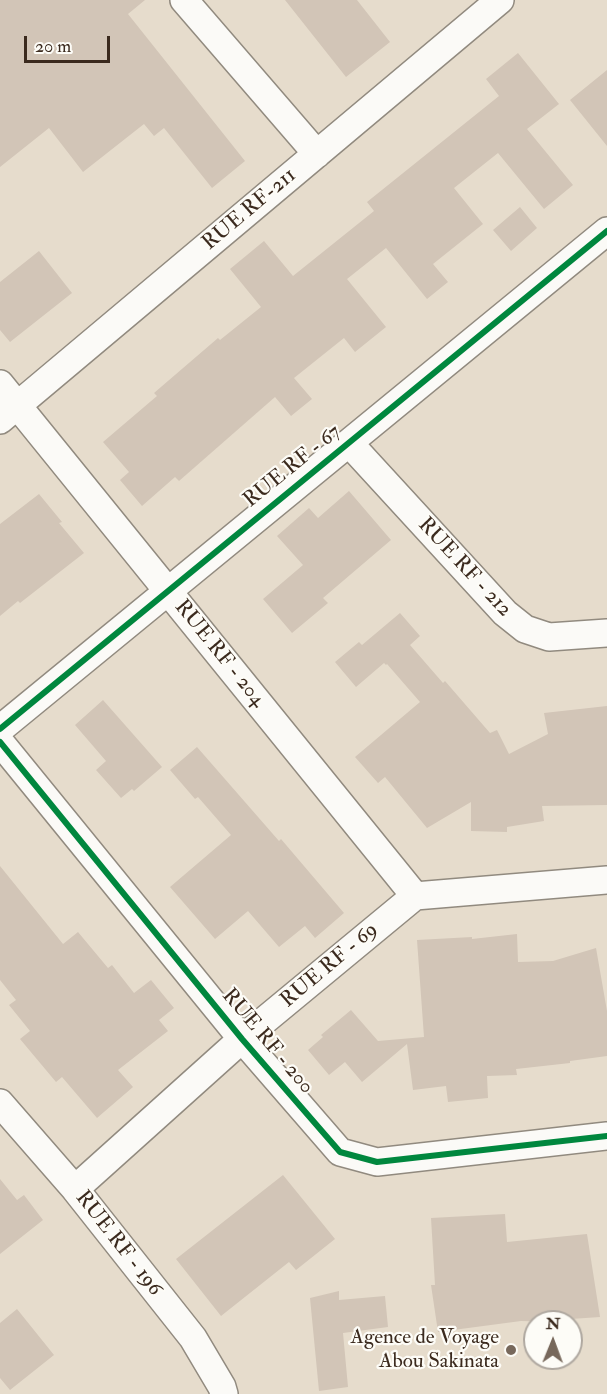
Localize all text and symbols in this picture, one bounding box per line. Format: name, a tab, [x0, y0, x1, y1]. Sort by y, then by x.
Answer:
scale bar	[27, 24, 112, 62]
text: 20 m	[35, 35, 71, 58]
street label: RUE RF-211	[198, 164, 302, 256]
street label: RUE RF - 67	[239, 420, 347, 514]
street label: RUE RF - 212	[412, 513, 516, 623]
street label: RUE RF - 204	[168, 595, 270, 713]
street label: RUE RF - 69	[276, 918, 384, 1014]
street label: RUE RF - 200	[216, 984, 318, 1100]
street label: RUE RF - 196	[69, 1186, 167, 1302]
north arrow	[523, 1310, 583, 1370]
text: N	[546, 1314, 561, 1334]
place label: Agence de Voyage Abou Sakinata	[351, 1325, 499, 1375]
marker: Agence de Voyage Abou Sakinata	[504, 1343, 518, 1357]

